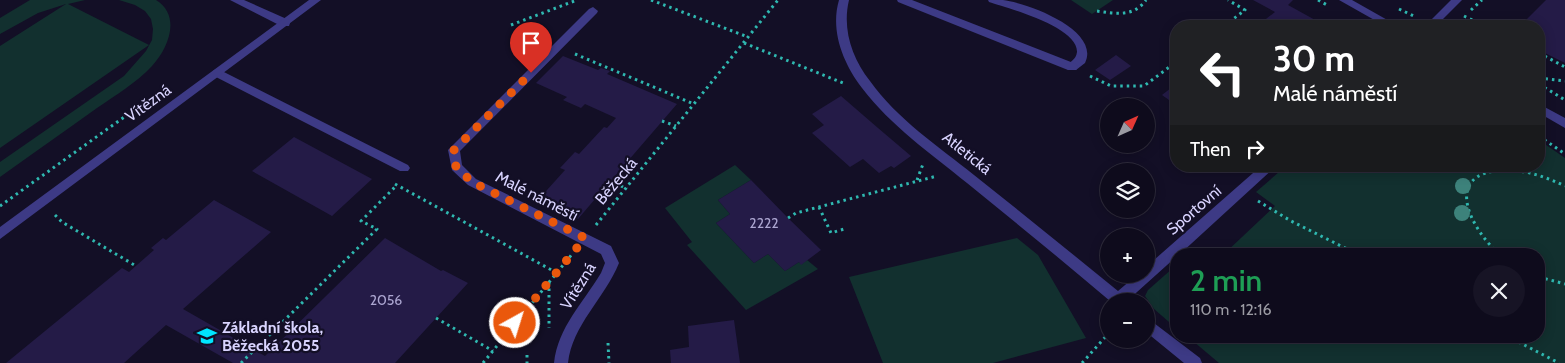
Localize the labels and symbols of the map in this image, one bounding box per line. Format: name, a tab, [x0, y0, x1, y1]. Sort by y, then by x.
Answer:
pin	[510, 22, 552, 73]
street label: Vítězná	[122, 80, 175, 126]
north arrow	[1100, 98, 1155, 152]
street label: Atletická	[939, 128, 996, 179]
street label: Běžecká	[591, 153, 641, 208]
street label: Malé náměstí	[492, 167, 582, 225]
street label: Sportovní	[1163, 181, 1226, 239]
house number: 2222	[749, 214, 779, 232]
street label: Vítězná	[556, 259, 600, 313]
house number: 2056	[370, 291, 402, 309]
position arrow	[488, 296, 540, 348]
place label: Základní škola, Běžecká 2055	[222, 318, 323, 355]
school or university icon: Základní škola, Běžecká 2055	[196, 325, 218, 347]

